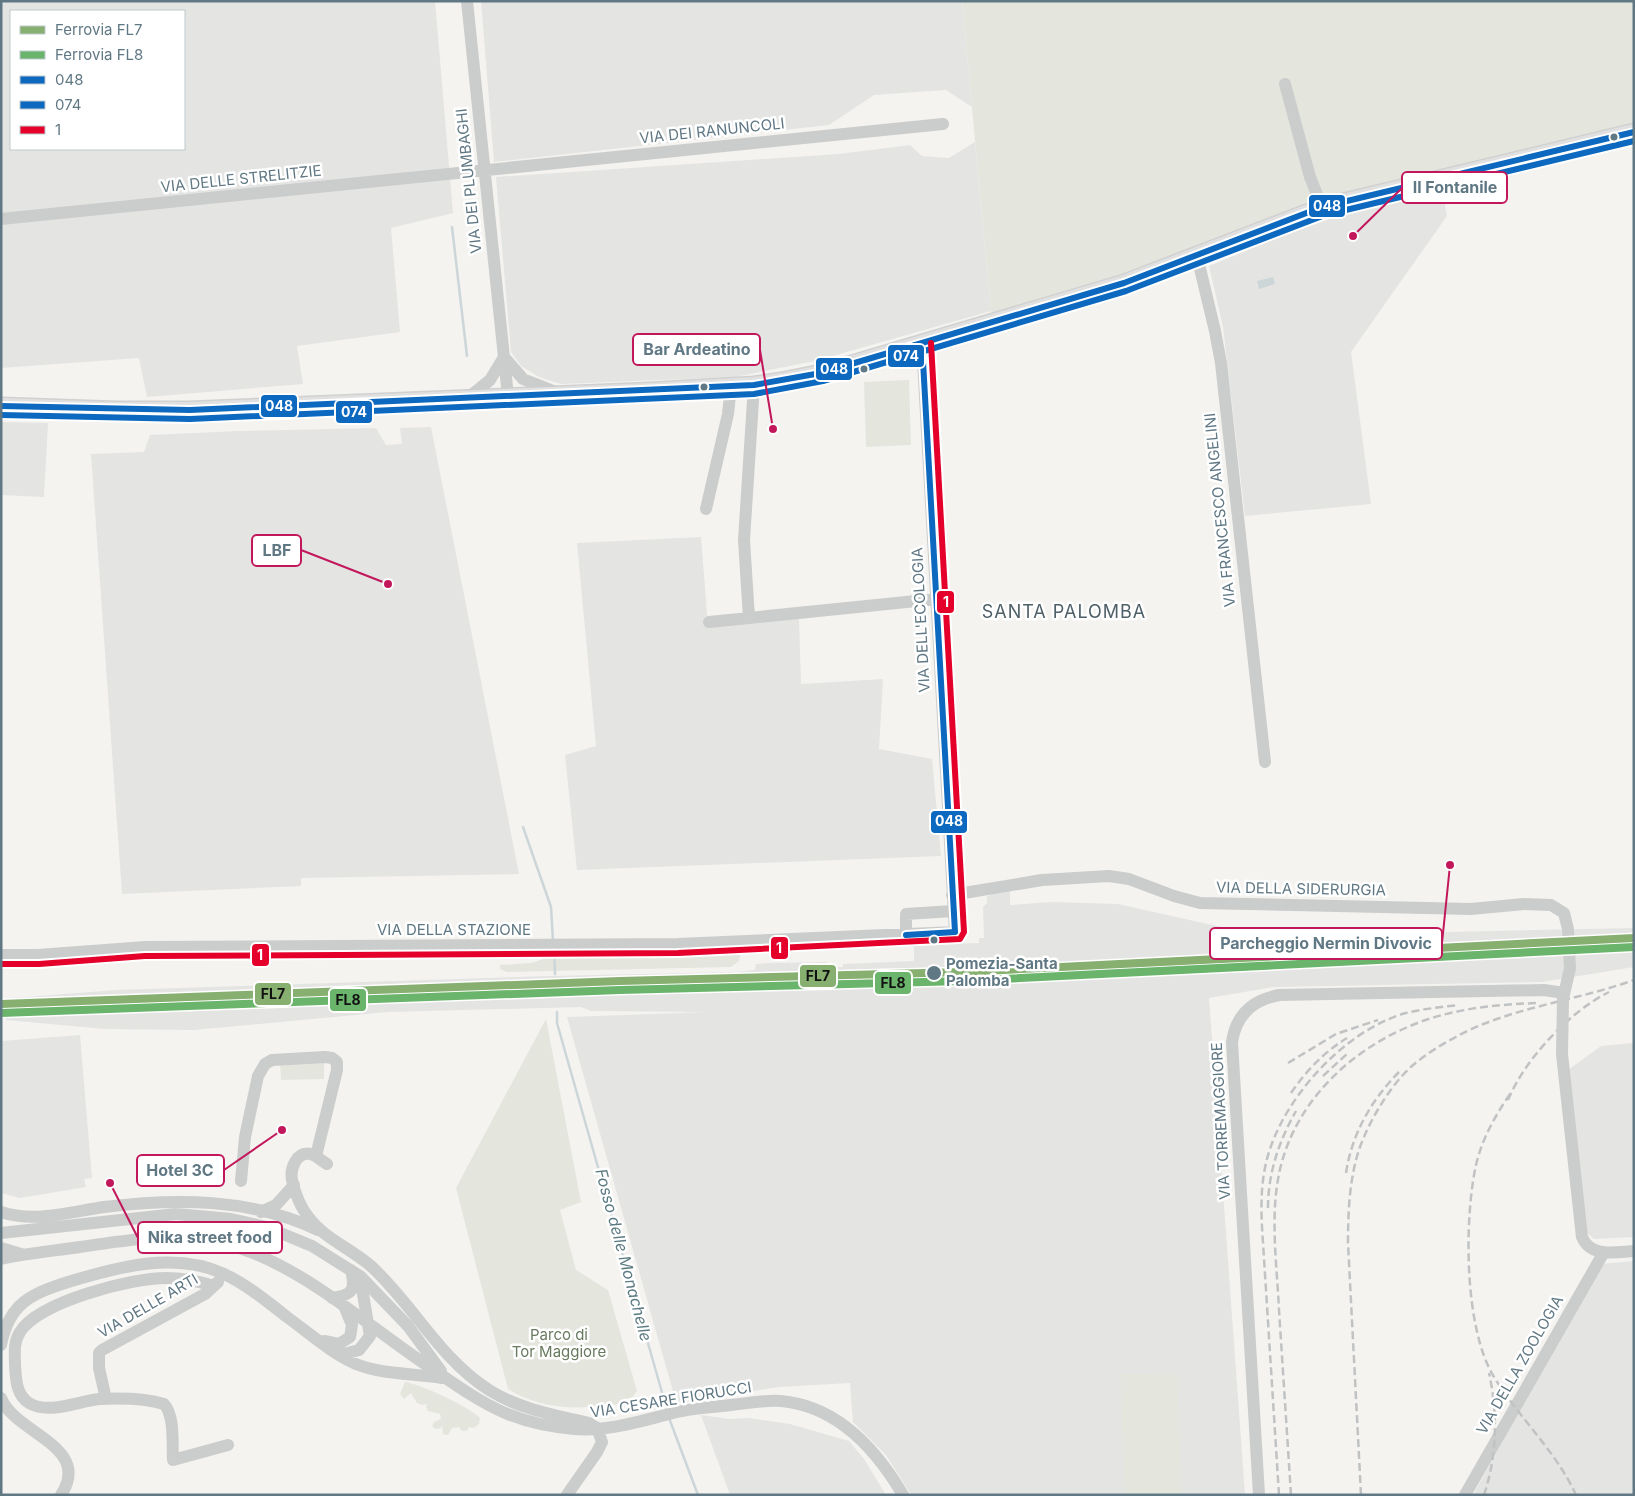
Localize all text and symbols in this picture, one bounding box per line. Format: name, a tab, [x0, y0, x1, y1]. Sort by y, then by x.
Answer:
legend	[10, 10, 185, 150]
text: Ferrovia FL7	[55, 20, 143, 39]
text: Ferrovia FL8	[55, 45, 143, 64]
text: 048	[55, 70, 83, 89]
text: 074	[55, 95, 81, 114]
street label: VIA DEI PLUMBAGHI	[451, 108, 486, 255]
street label: VIA DEI RANUNCOLI	[638, 113, 785, 148]
text: 1	[55, 120, 61, 139]
unlabelled marker	[1609, 132, 1619, 142]
street label: VIA DELLE STRELITZIE	[160, 161, 322, 196]
callout: Il Fontanile	[1402, 172, 1507, 203]
text: Il Fontanile	[1413, 177, 1497, 197]
line badge: 048	[1308, 194, 1346, 218]
text: 048	[1313, 197, 1341, 214]
callout: Bar Ardeatino	[633, 334, 760, 365]
text: Bar Ardeatino	[643, 339, 751, 359]
line badge: 074	[887, 344, 925, 368]
text: 074	[893, 347, 919, 364]
line badge: 048	[815, 357, 853, 381]
text: 048	[820, 360, 848, 377]
unlabelled marker	[859, 364, 869, 374]
unlabelled marker	[699, 382, 709, 392]
line badge: 048	[260, 394, 298, 418]
text: 048	[265, 397, 293, 414]
line badge: 074	[335, 400, 373, 424]
text: 074	[341, 403, 367, 420]
street label: VIA FRANCESCO ANGELINI	[1200, 412, 1239, 608]
callout: LBF	[252, 535, 301, 566]
text: LBF	[262, 540, 292, 560]
street label: VIA DELL'ECOLOGIA	[907, 547, 934, 693]
line badge: 1	[936, 590, 955, 614]
text: 1	[943, 593, 949, 610]
district label: SANTA PALOMBA	[982, 601, 1146, 622]
line badge: 048	[930, 810, 968, 834]
text: 048	[935, 812, 963, 829]
street label: VIA DELLA SIDERURGIA	[1216, 878, 1386, 899]
street label: VIA DELLA STAZIONE	[377, 920, 531, 939]
callout: Parcheggio Nermin Divovic	[1210, 928, 1442, 959]
text: Parcheggio Nermin Divovic	[1220, 933, 1432, 953]
unlabelled marker	[929, 935, 939, 945]
line badge: 1	[770, 936, 789, 960]
text: 1	[776, 939, 782, 956]
line badge: 1	[251, 943, 270, 967]
text: 1	[257, 946, 263, 963]
place label: Pomezia-Santa Palomba	[946, 954, 1058, 990]
line badge: FL7	[799, 964, 837, 988]
marker: Pomezia-Santa Palomba	[925, 964, 943, 982]
text: FL7	[806, 967, 830, 984]
line badge: FL8	[874, 971, 912, 995]
text: FL8	[880, 974, 906, 991]
line badge: FL7	[254, 982, 292, 1006]
text: FL7	[261, 985, 285, 1002]
line badge: FL8	[329, 988, 367, 1012]
text: FL8	[335, 991, 361, 1008]
street label: VIA TORREMAGGIORE	[1207, 1042, 1234, 1200]
callout: Hotel 3C	[137, 1155, 224, 1186]
text: Hotel 3C	[146, 1160, 214, 1180]
water label: Fosso delle Monachelle	[591, 1166, 657, 1344]
callout: Nika street food	[138, 1222, 282, 1253]
text: Nika street food	[148, 1227, 272, 1247]
street label: VIA DELLE ARTI	[94, 1269, 201, 1342]
street label: VIA DELLA ZOOLOGIA	[1472, 1292, 1567, 1438]
park label: Parco di Tor Maggiore	[512, 1325, 606, 1361]
street label: VIA CESARE FIORUCCI	[589, 1377, 753, 1422]

